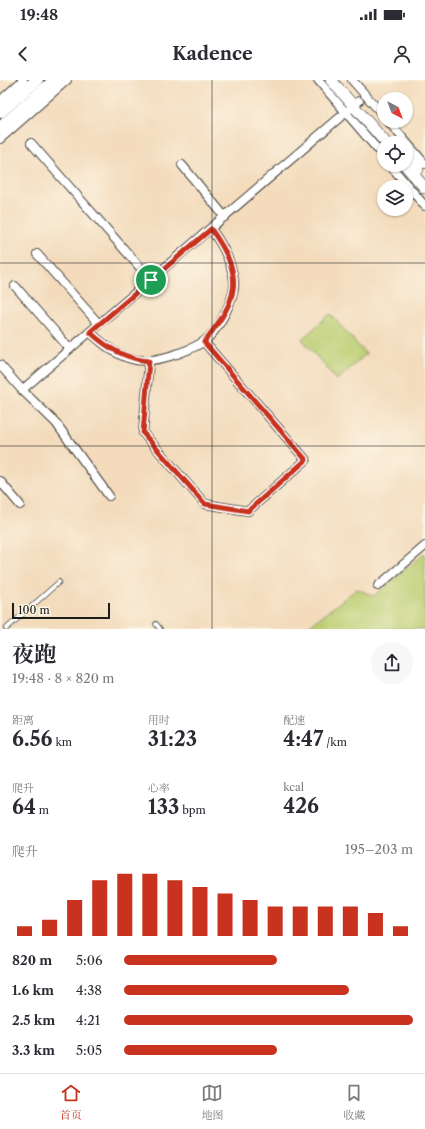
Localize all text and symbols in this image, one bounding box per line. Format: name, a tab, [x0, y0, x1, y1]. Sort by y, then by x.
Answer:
text: 19:48	[20, 5, 58, 24]
icon: back	[12, 43, 34, 65]
text: Kadence	[172, 43, 253, 65]
icon: person	[391, 43, 413, 65]
north arrow	[377, 92, 413, 128]
map controls	[377, 92, 413, 216]
button: locate	[377, 136, 413, 172]
button: layers	[377, 180, 413, 216]
pin	[134, 263, 168, 297]
icon: arrive	[140, 269, 162, 291]
scale bar	[12, 601, 110, 620]
text: 100 m	[18, 603, 50, 617]
text: 夜跑	[12, 641, 56, 668]
button: share	[371, 642, 413, 684]
text: 19:48 · 8 × 820 m	[12, 670, 114, 686]
text: 距离	[12, 713, 34, 727]
text: 用时	[148, 713, 170, 727]
text: 配速	[283, 713, 305, 727]
text: 6.56	[12, 727, 52, 751]
text: 31:23	[148, 727, 197, 751]
text: 4:47	[283, 727, 323, 751]
text: km	[52, 735, 72, 749]
text: /km	[323, 735, 347, 749]
text: kcal	[283, 780, 304, 794]
text: 爬升	[12, 781, 34, 795]
text: 心率	[148, 781, 170, 795]
text: 426	[283, 794, 319, 818]
text: 64	[12, 795, 36, 819]
text: 133	[148, 795, 179, 819]
text: m	[36, 803, 49, 817]
text: bpm	[179, 803, 206, 817]
text: 195–203 m	[345, 841, 413, 857]
text: 爬升	[12, 843, 38, 859]
text: 820 m	[12, 952, 52, 968]
text: 5:06	[76, 952, 103, 968]
text: 1.6 km	[12, 982, 54, 998]
text: 4:38	[76, 982, 102, 998]
text: 2.5 km	[12, 1012, 55, 1028]
text: 4:21	[76, 1012, 100, 1028]
text: 3.3 km	[12, 1042, 55, 1058]
text: 5:05	[76, 1042, 102, 1058]
tab: 首页	[60, 1082, 82, 1122]
tab: 地图	[201, 1082, 223, 1122]
tab: 收藏	[343, 1082, 365, 1122]

